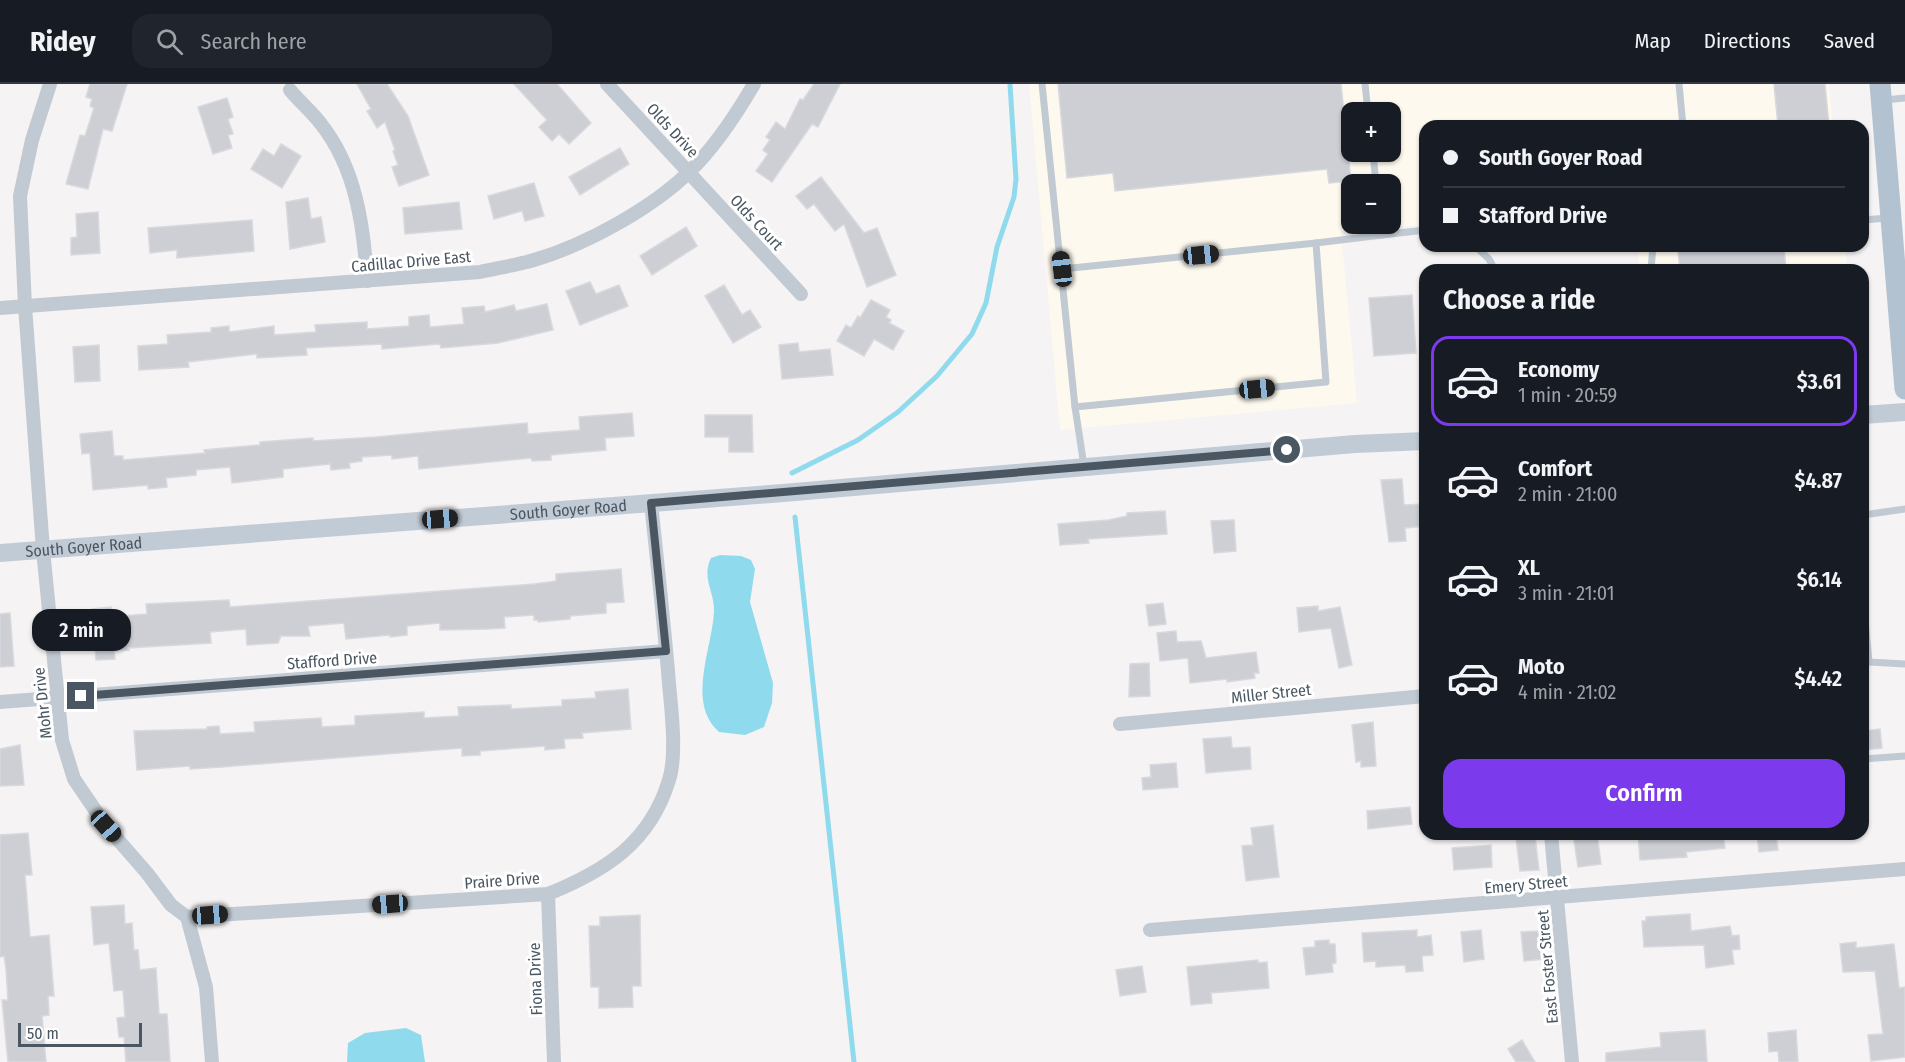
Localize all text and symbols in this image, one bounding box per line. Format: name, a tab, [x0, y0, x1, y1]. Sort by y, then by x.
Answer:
search box	[132, 14, 552, 68]
text: Ridey	[30, 25, 96, 58]
icon: search	[153, 25, 186, 58]
text: Search here	[201, 28, 307, 55]
text: Map	[1634, 28, 1671, 54]
text: Directions	[1704, 28, 1791, 54]
text: Saved	[1824, 28, 1875, 54]
street label: Olds Drive	[643, 99, 703, 161]
map controls	[1341, 102, 1401, 234]
button: +	[1341, 102, 1401, 162]
text: South Goyer Road	[1479, 144, 1643, 171]
button: −	[1341, 174, 1401, 234]
street label: Olds Court	[726, 191, 788, 255]
text: Stafford Drive	[1479, 202, 1607, 229]
car	[1182, 244, 1220, 266]
street label: Cadillac Drive East	[350, 247, 472, 276]
car	[1051, 250, 1073, 288]
text: Choose a ride	[1443, 284, 1595, 316]
icon: car	[1446, 354, 1500, 408]
text: Economy	[1518, 356, 1599, 383]
text: $3.61	[1797, 368, 1842, 395]
car	[1238, 378, 1276, 400]
text: 1 min · 20:59	[1518, 383, 1617, 407]
route start	[1273, 436, 1300, 463]
icon: car	[1446, 453, 1500, 507]
text: Comfort	[1518, 455, 1592, 482]
text: $4.87	[1795, 467, 1842, 494]
text: 2 min · 21:00	[1518, 482, 1617, 506]
street label: South Goyer Road	[509, 496, 628, 524]
car	[421, 509, 459, 529]
street label: South Goyer Road	[25, 533, 143, 561]
icon: car	[1446, 552, 1500, 606]
text: XL	[1518, 554, 1540, 581]
text: $6.14	[1797, 566, 1842, 593]
text: 3 min · 21:01	[1518, 581, 1614, 605]
callout: 2 min	[32, 609, 130, 651]
text: 2 min	[59, 618, 104, 642]
street label: Stafford Drive	[286, 648, 378, 673]
icon: car	[1446, 651, 1500, 705]
text: Moto	[1518, 653, 1565, 680]
text: $4.42	[1795, 665, 1842, 692]
street label: Mohr Drive	[29, 666, 56, 739]
street label: Miller Street	[1230, 680, 1313, 707]
text: 4 min · 21:02	[1518, 680, 1616, 704]
route end	[67, 682, 94, 709]
button: Confirm	[1443, 759, 1845, 828]
car	[87, 807, 125, 845]
street label: Praire Drive	[464, 868, 541, 893]
street label: Emery Street	[1484, 871, 1569, 898]
car	[371, 894, 409, 914]
car	[191, 905, 229, 925]
street label: East Foster Street	[1533, 909, 1562, 1025]
street label: Fiona Drive	[525, 942, 546, 1016]
scale bar	[18, 1020, 142, 1048]
text: 50 m	[27, 1024, 59, 1043]

